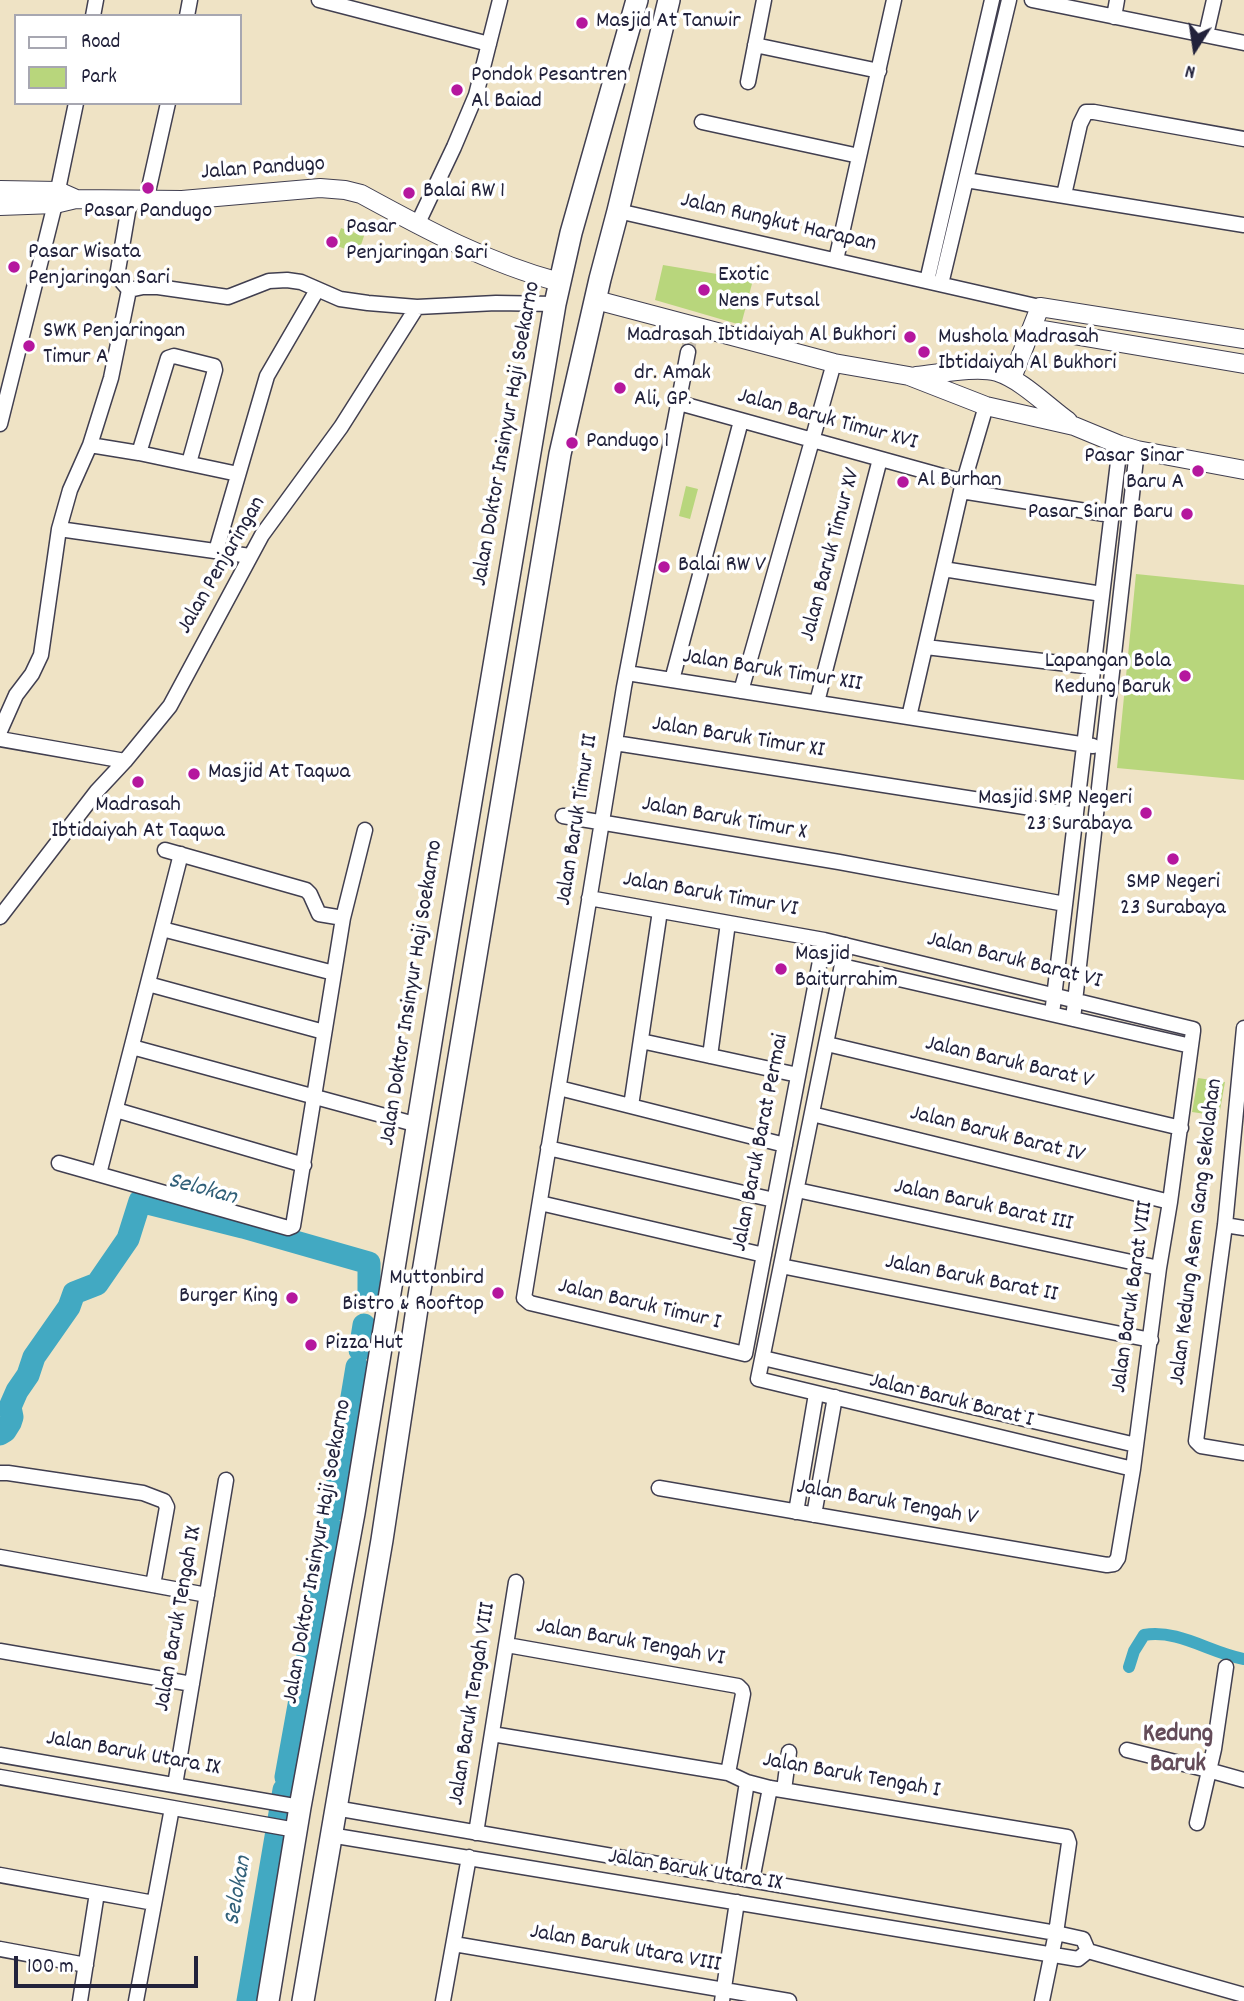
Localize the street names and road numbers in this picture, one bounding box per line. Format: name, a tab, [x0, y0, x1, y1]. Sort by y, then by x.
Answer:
street label: Jalan Pandugo	[200, 152, 326, 188]
street label: Jalan Rungkut Harapan	[677, 188, 879, 260]
street label: Jalan Doktor Insinyur Haji Soekarno	[468, 280, 548, 588]
street label: Jalan Baruk Timur XVI	[734, 384, 920, 458]
street label: Jalan Baruk Timur XV	[796, 465, 868, 645]
street label: Jalan Penjaringan	[173, 492, 273, 640]
street label: Jalan Baruk Timur XII	[680, 644, 864, 700]
street label: Jalan Baruk Timur XI	[650, 712, 826, 766]
street label: Jalan Baruk Timur II	[552, 732, 606, 908]
street label: Jalan Baruk Timur X	[639, 792, 809, 848]
street label: Jalan Doktor Insinyur Haji Soekarno	[375, 838, 451, 1148]
street label: Jalan Baruk Timur VI	[620, 867, 800, 925]
street label: Jalan Baruk Barat VI	[924, 927, 1104, 997]
street label: Jalan Baruk Barat V	[922, 1031, 1096, 1097]
street label: Jalan Baruk Barat Permai	[727, 1032, 797, 1254]
street label: Jalan Kedung Asem Gang Sekolahan	[1165, 1077, 1231, 1387]
street label: Jalan Baruk Barat IV	[907, 1101, 1087, 1171]
street label: Jalan Baruk Barat III	[891, 1175, 1075, 1239]
street label: Jalan Baruk Barat VIII	[1107, 1199, 1161, 1395]
street label: Jalan Baruk Barat II	[882, 1250, 1060, 1310]
street label: Jalan Baruk Timur I	[555, 1274, 723, 1338]
street label: Jalan Baruk Barat I	[866, 1368, 1036, 1436]
street label: Jalan Doktor Insinyur Haji Soekarno	[279, 1398, 359, 1706]
street label: Jalan Baruk Tengah V	[794, 1474, 980, 1534]
street label: Jalan Baruk Tengah IX	[150, 1524, 210, 1714]
street label: Jalan Baruk Tengah VIII	[444, 1601, 504, 1807]
street label: Jalan Baruk Tengah VI	[534, 1614, 726, 1674]
street label: Jalan Baruk Utara IX	[44, 1726, 222, 1784]
street label: Jalan Baruk Tengah I	[760, 1748, 942, 1806]
street label: Jalan Baruk Utara IX	[606, 1845, 784, 1899]
street label: Jalan Baruk Utara VIII	[527, 1920, 723, 1980]

